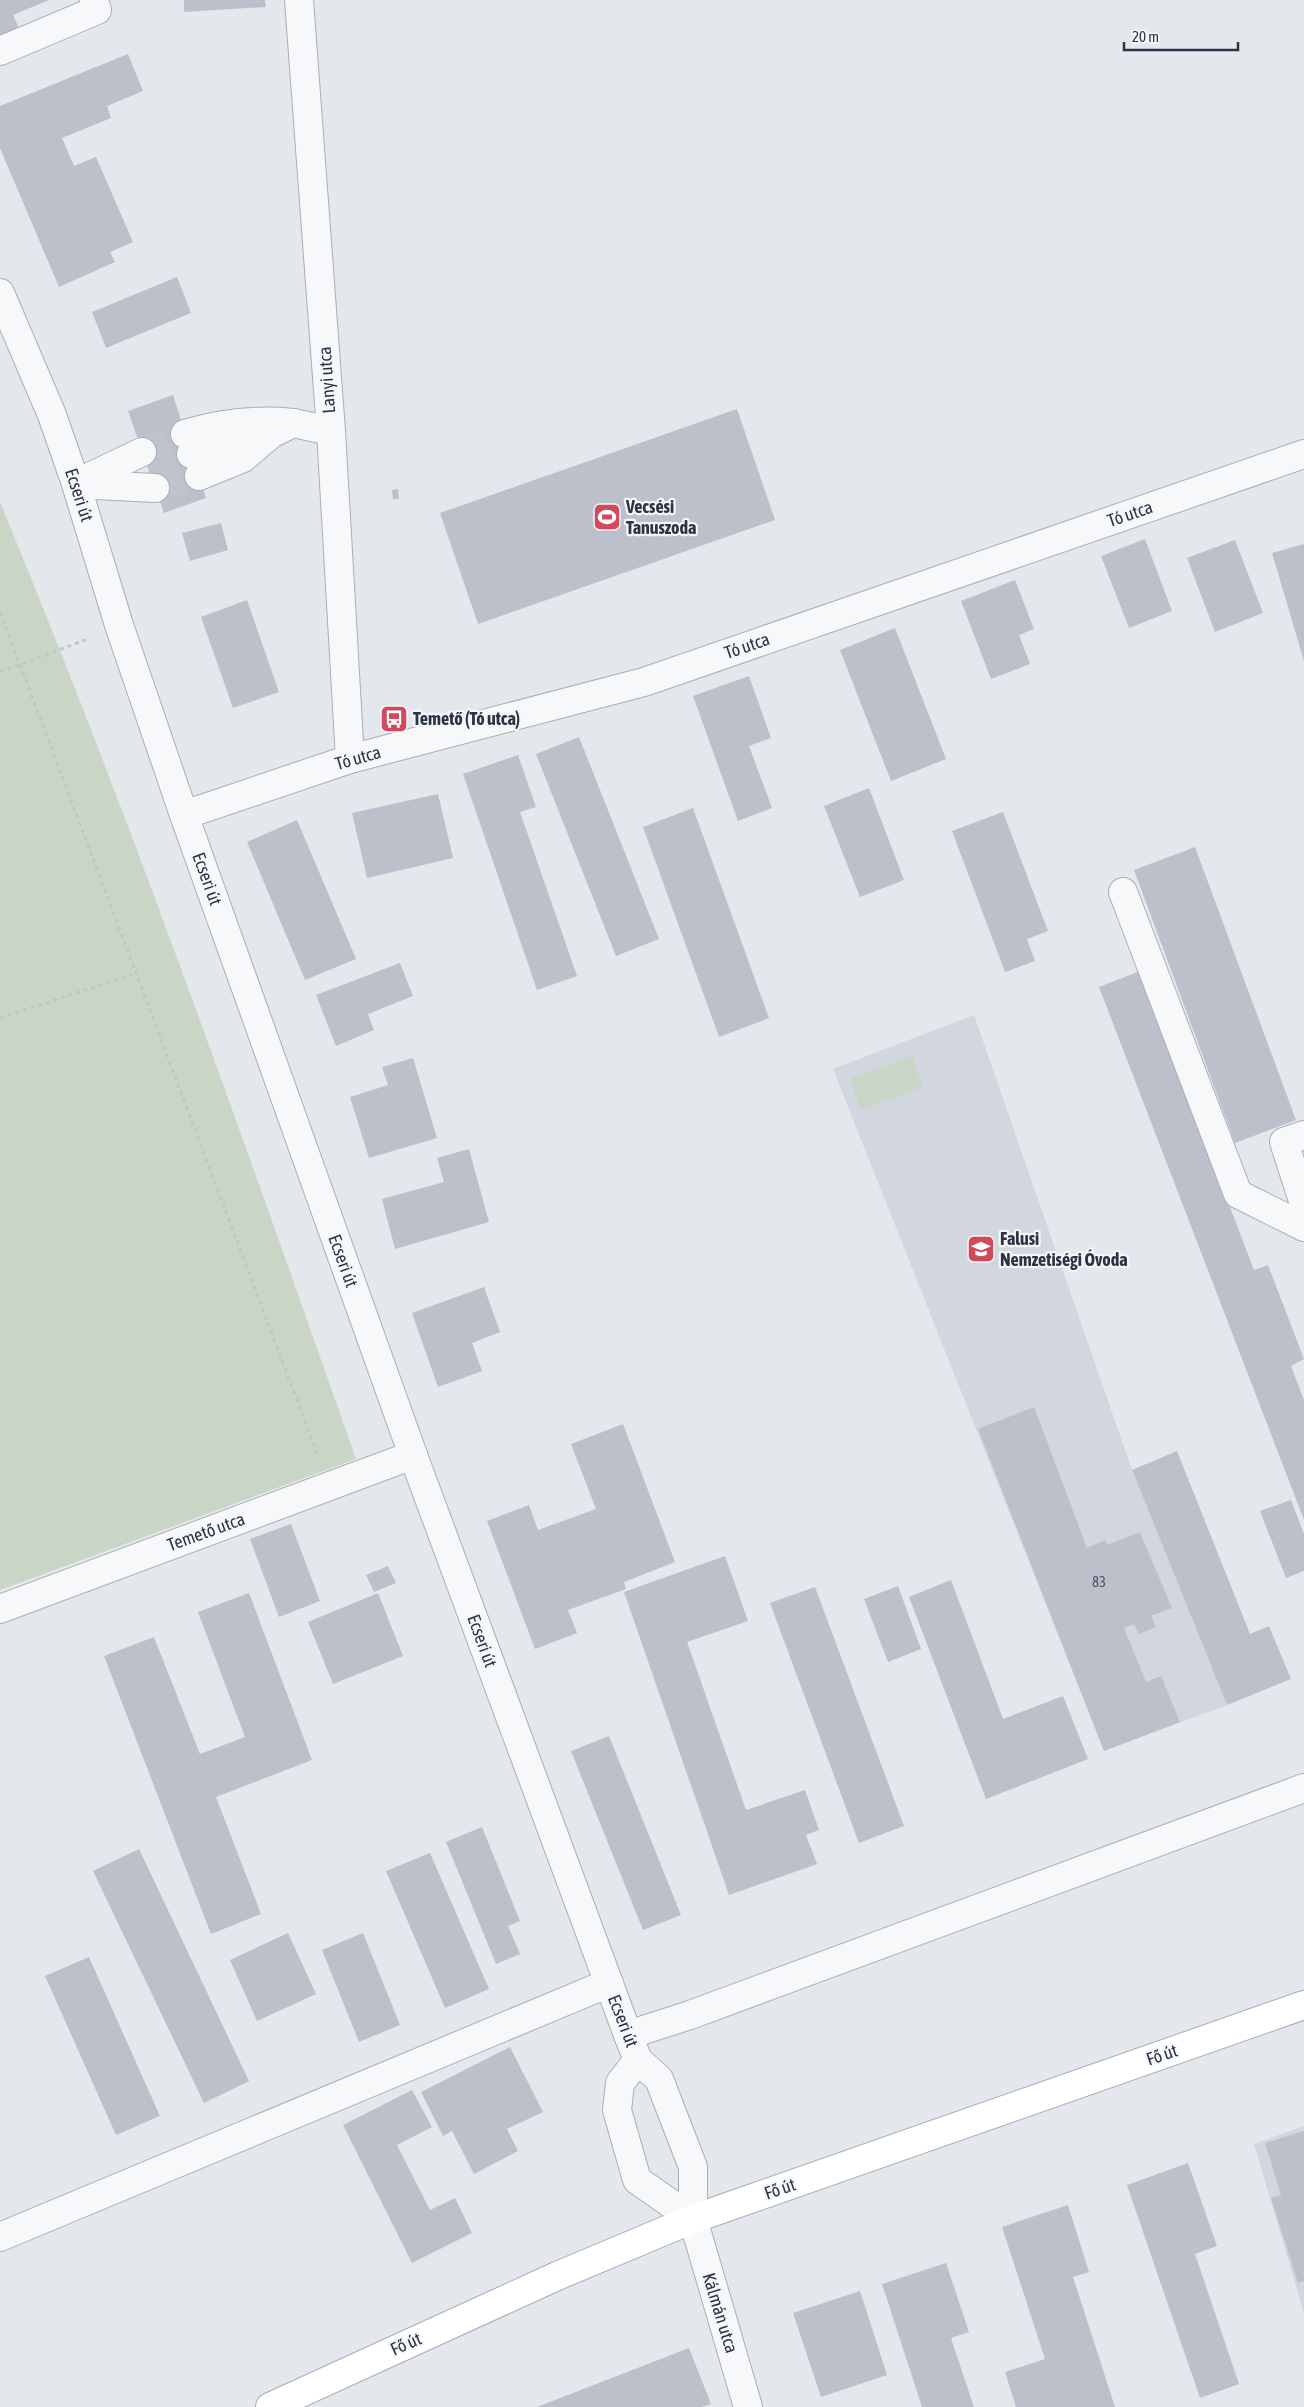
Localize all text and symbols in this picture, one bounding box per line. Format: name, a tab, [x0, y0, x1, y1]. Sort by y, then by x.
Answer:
scale bar	[1124, 20, 1238, 52]
text: 20 m	[1132, 28, 1159, 45]
street label: Lanyi utca	[314, 346, 339, 414]
street label: Ecseri út	[61, 466, 98, 524]
place label: Vecsési Tanuszoda	[625, 496, 696, 538]
street label: Tó utca	[1104, 496, 1155, 531]
sports icon: Vecsési Tanuszoda	[592, 502, 622, 532]
street label: Tó utca	[721, 628, 772, 663]
bus stop icon: Temető (Tó utca)	[379, 704, 409, 734]
place label: Temető (Tó utca)	[413, 708, 520, 729]
street label: Tó utca	[333, 741, 383, 774]
street label: Ecseri út	[188, 850, 227, 908]
place label: Falusi Nemzetiségi Óvoda	[1000, 1228, 1128, 1270]
street label: Ecseri út	[324, 1232, 363, 1290]
school or university icon: Falusi Nemzetiségi Óvoda	[966, 1234, 996, 1264]
street label: Temető utca	[164, 1508, 247, 1555]
house number: 83	[1092, 1573, 1106, 1590]
street label: Ecseri út	[463, 1612, 502, 1670]
street label: Ecseri út	[604, 1992, 643, 2050]
street label: Fő út	[1143, 2039, 1180, 2070]
street label: Fő út	[761, 2173, 798, 2204]
street label: Kálmán utca	[698, 2270, 743, 2356]
street label: Fő út	[387, 2328, 425, 2360]

